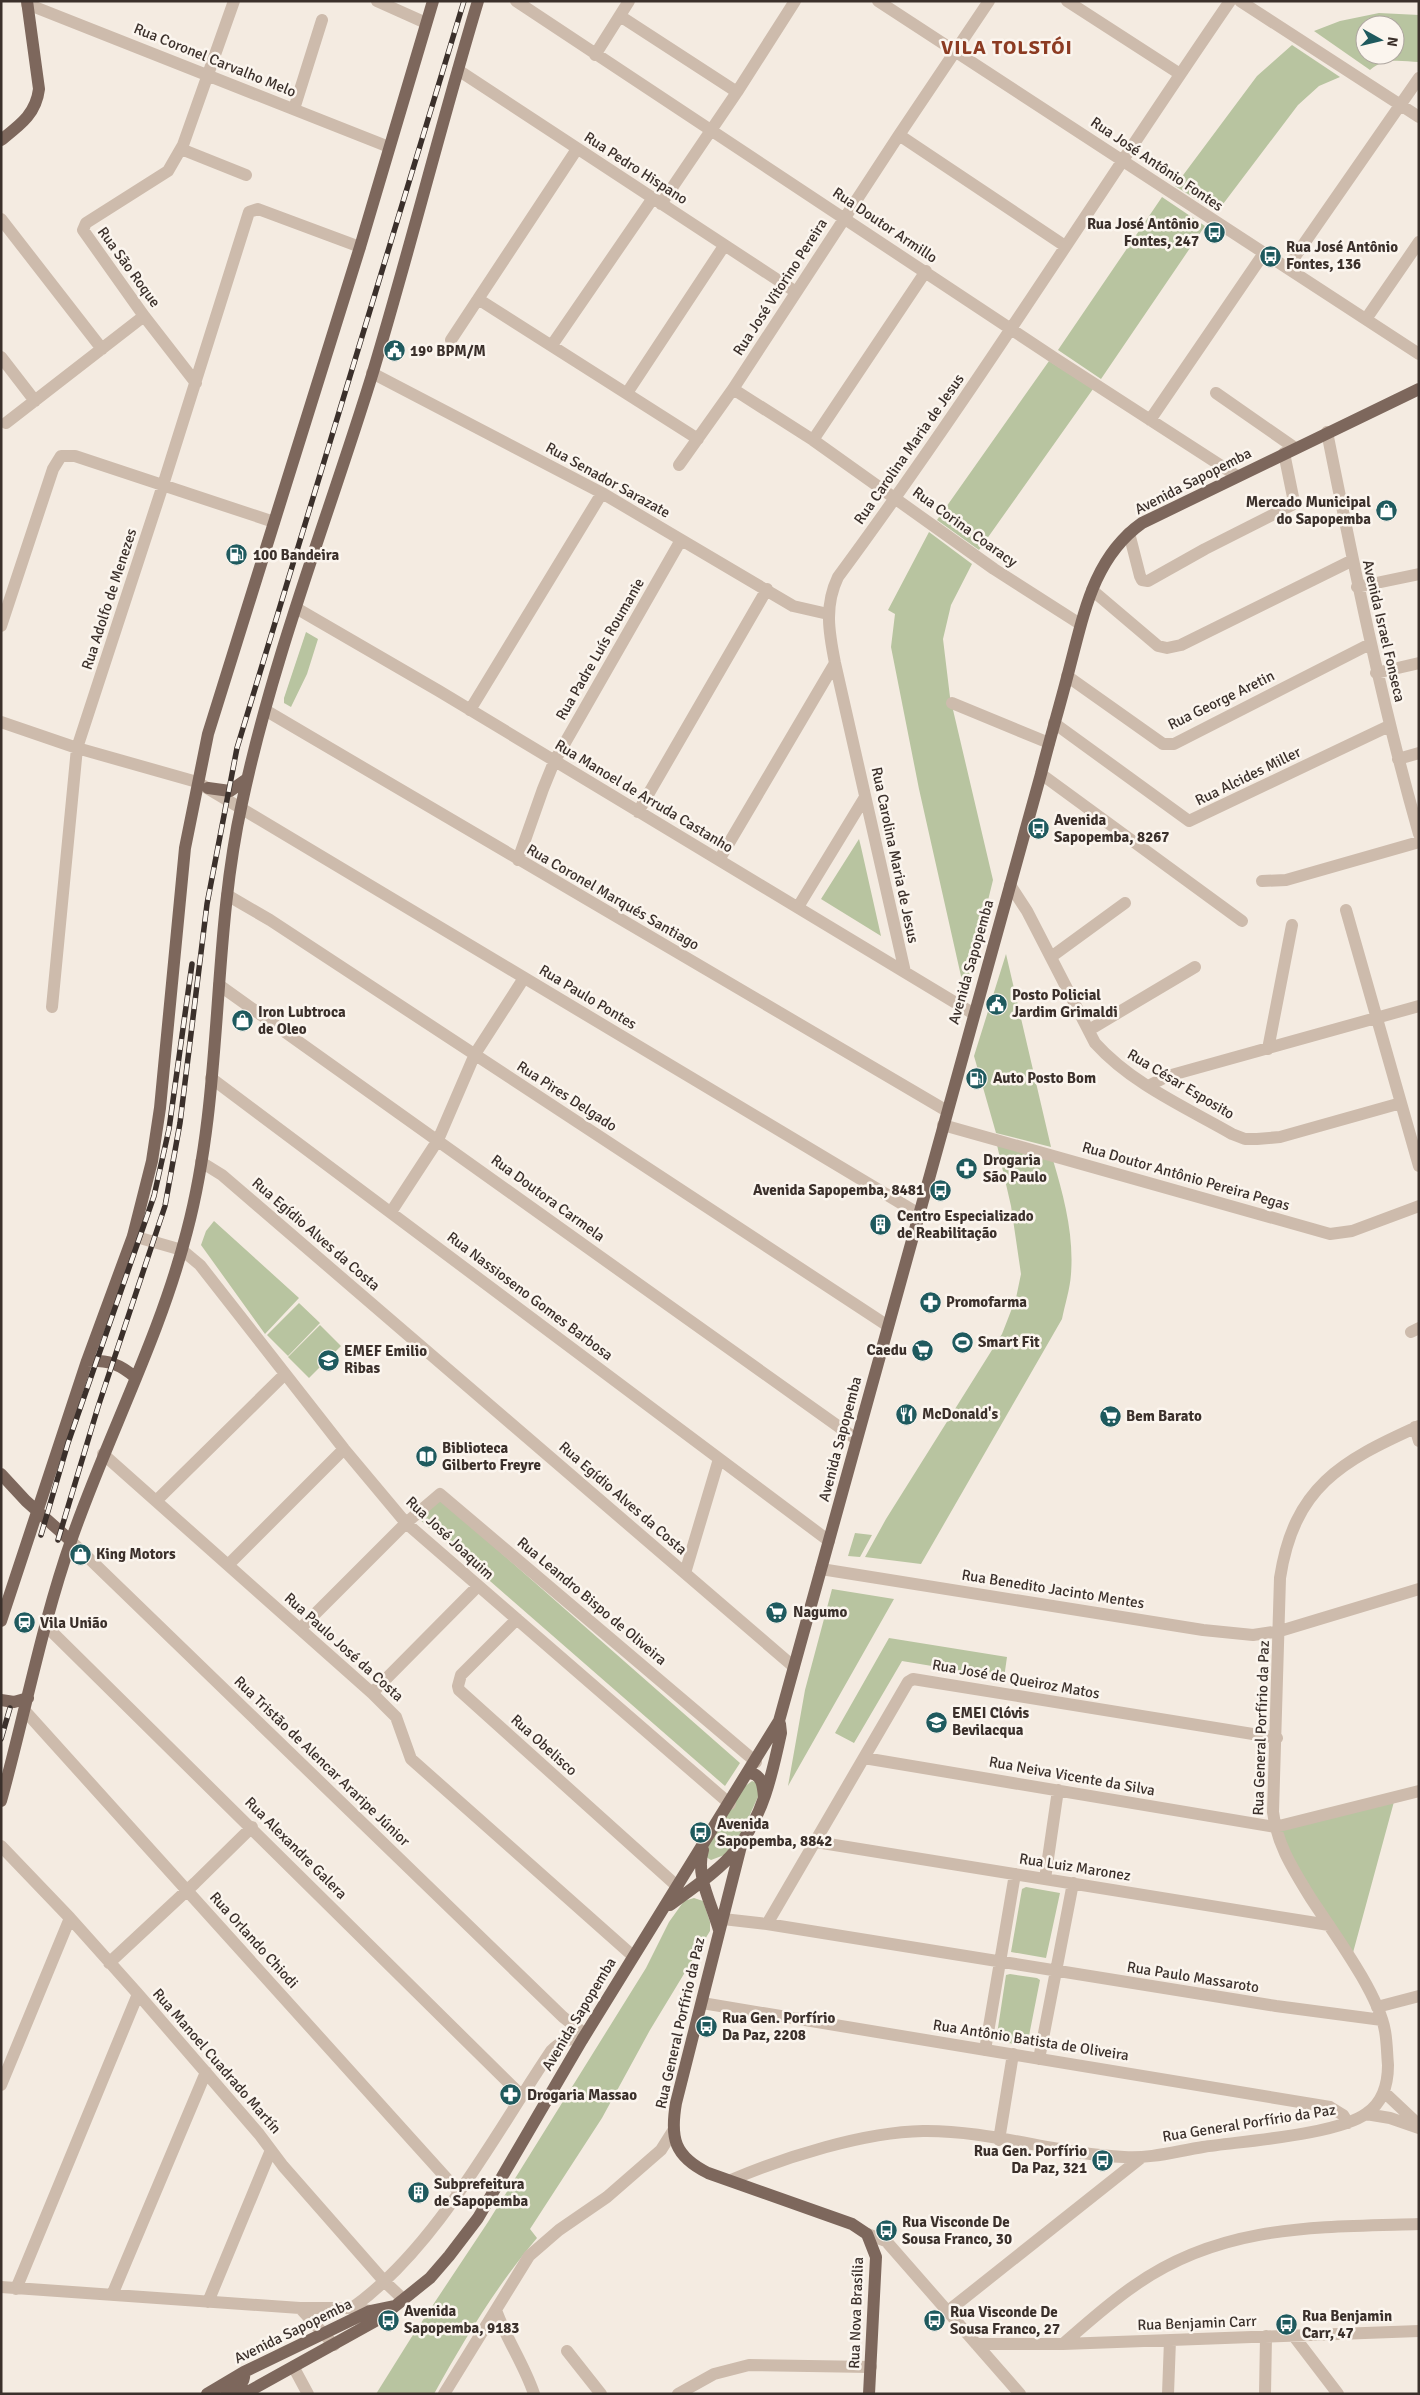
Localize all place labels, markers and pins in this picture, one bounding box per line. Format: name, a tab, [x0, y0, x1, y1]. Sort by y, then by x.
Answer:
place label: Rua José Antônio Fontes, 247	[1087, 215, 1199, 250]
bus stop icon: Rua José Antônio Fontes, 247	[1203, 221, 1227, 245]
place label: Rua José Antônio Fontes, 136	[1286, 238, 1398, 273]
bus stop icon: Rua José Antônio Fontes, 136	[1258, 244, 1282, 268]
public building icon: 19º BPM/M	[382, 339, 406, 363]
place label: 19º BPM/M	[410, 342, 486, 360]
place label: Mercado Municipal do Sapopemba	[1246, 493, 1371, 528]
shop icon: Mercado Municipal do Sapopemba	[1375, 499, 1399, 523]
fuel station icon: 100 Bandeira	[225, 543, 249, 567]
place label: 100 Bandeira	[253, 546, 340, 564]
place label: Avenida Sapopemba, 8267	[1054, 811, 1169, 846]
bus stop icon: Avenida Sapopemba, 8267	[1026, 817, 1050, 841]
place label: Posto Policial Jardim Grimaldi	[1012, 986, 1118, 1021]
public building icon: Posto Policial Jardim Grimaldi	[984, 992, 1008, 1016]
place label: Iron Lubtroca de Oleo	[258, 1003, 346, 1038]
shop icon: Iron Lubtroca de Oleo	[230, 1009, 254, 1033]
fuel station icon: Auto Posto Bom	[965, 1066, 989, 1090]
place label: Auto Posto Bom	[993, 1069, 1096, 1087]
place label: Drogaria São Paulo	[983, 1151, 1047, 1186]
pharmacy icon: Drogaria São Paulo	[955, 1157, 979, 1181]
bus stop icon: Avenida Sapopemba, 8481	[928, 1178, 952, 1202]
place label: Avenida Sapopemba, 8481	[753, 1181, 924, 1199]
place label: Centro Especializado de Reabilitação	[897, 1207, 1034, 1242]
building icon: Centro Especializado de Reabilitação	[869, 1213, 893, 1237]
pharmacy icon: Promofarma	[918, 1290, 942, 1314]
place label: Promofarma	[946, 1293, 1027, 1311]
sports icon: Smart Fit	[950, 1330, 974, 1354]
place label: Smart Fit	[978, 1333, 1040, 1351]
supermarket icon: Caedu	[911, 1338, 935, 1362]
place label: Caedu	[867, 1341, 907, 1359]
place label: EMEF Emilio Ribas	[344, 1342, 427, 1377]
school or university icon: EMEF Emilio Ribas	[316, 1348, 340, 1372]
restaurant icon: McDonald's	[894, 1402, 918, 1426]
supermarket icon: Bem Barato	[1098, 1404, 1122, 1428]
place label: McDonald's	[922, 1405, 999, 1423]
place label: Bem Barato	[1126, 1407, 1202, 1425]
place label: Biblioteca Gilberto Freyre	[442, 1439, 541, 1474]
library icon: Biblioteca Gilberto Freyre	[414, 1445, 438, 1469]
shop icon: King Motors	[68, 1542, 92, 1566]
place label: King Motors	[96, 1545, 176, 1563]
supermarket icon: Nagumo	[765, 1600, 789, 1624]
place label: Nagumo	[793, 1603, 847, 1621]
station icon: Vila União	[12, 1611, 36, 1635]
place label: Vila União	[40, 1614, 108, 1632]
place label: EMEI Clóvis Bevilacqua	[952, 1704, 1029, 1739]
school or university icon: EMEI Clóvis Bevilacqua	[924, 1710, 948, 1734]
place label: Avenida Sapopemba, 8842	[717, 1815, 832, 1850]
bus stop icon: Avenida Sapopemba, 8842	[689, 1821, 713, 1845]
place label: Rua Gen. Porfírio Da Paz, 2208	[722, 2009, 835, 2044]
bus stop icon: Rua Gen. Porfírio Da Paz, 2208	[694, 2015, 718, 2039]
pharmacy icon: Drogaria Massao	[499, 2083, 523, 2107]
place label: Drogaria Massao	[527, 2086, 637, 2104]
place label: Rua Gen. Porfírio Da Paz, 321	[974, 2142, 1087, 2177]
bus stop icon: Rua Gen. Porfírio Da Paz, 321	[1091, 2148, 1115, 2172]
place label: Subprefeitura de Sapopemba	[434, 2175, 528, 2210]
building icon: Subprefeitura de Sapopemba	[406, 2181, 430, 2205]
place label: Rua Visconde De Sousa Franco, 30	[902, 2213, 1012, 2248]
bus stop icon: Rua Visconde De Sousa Franco, 30	[874, 2219, 898, 2243]
place label: Avenida Sapopemba, 9183	[404, 2302, 519, 2337]
place label: Rua Visconde De Sousa Franco, 27	[950, 2303, 1060, 2338]
place label: Rua Benjamin Carr, 47	[1302, 2307, 1392, 2342]
bus stop icon: Avenida Sapopemba, 9183	[376, 2308, 400, 2332]
bus stop icon: Rua Visconde De Sousa Franco, 27	[922, 2309, 946, 2333]
bus stop icon: Rua Benjamin Carr, 47	[1274, 2313, 1298, 2337]

